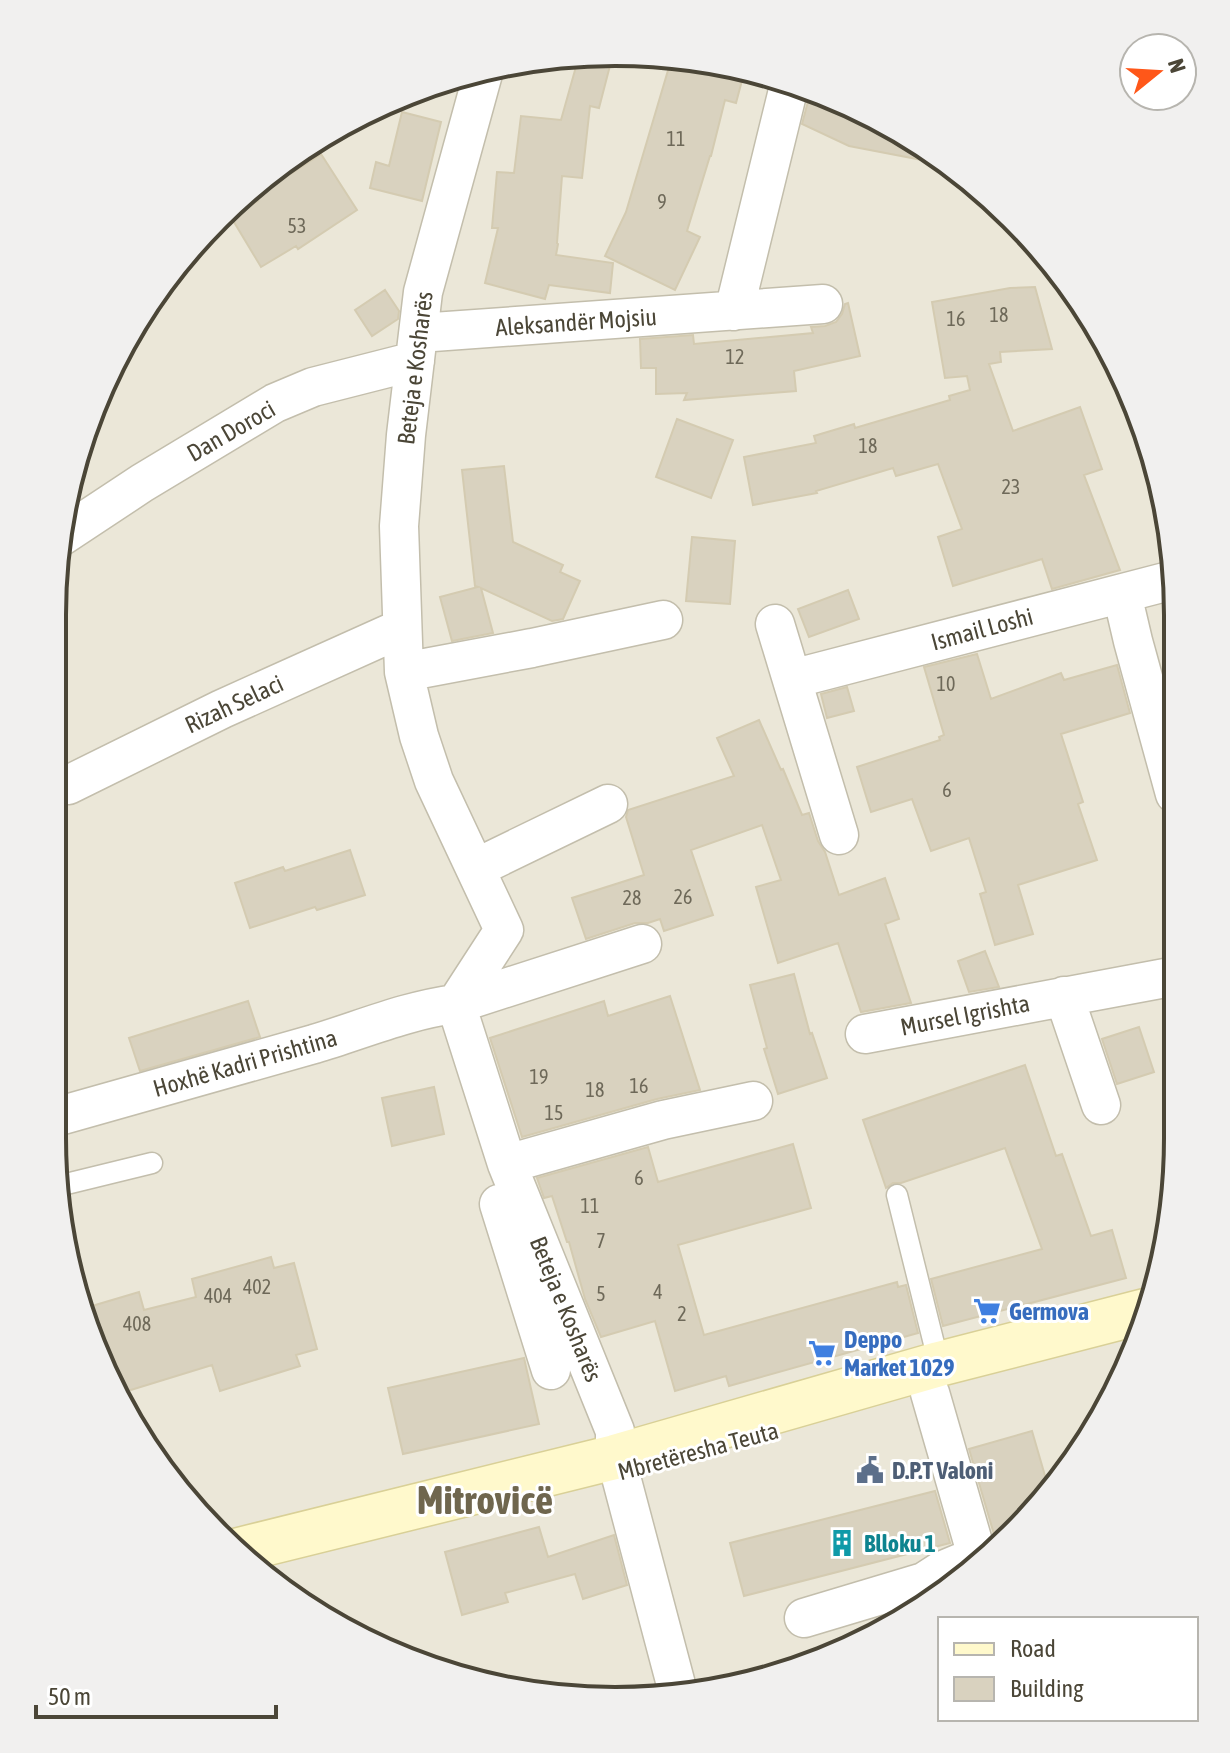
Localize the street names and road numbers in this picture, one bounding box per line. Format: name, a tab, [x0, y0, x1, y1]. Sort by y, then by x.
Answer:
street label: Beteja e Kosharës	[392, 290, 438, 446]
street label: Aleksandër Mojsiu	[494, 303, 658, 341]
street label: Dan Doroci	[182, 395, 280, 467]
street label: Ismail Loshi	[928, 602, 1036, 656]
street label: Rizah Selaci	[181, 670, 287, 738]
street label: Mursel Igrishta	[898, 989, 1032, 1041]
street label: Hoxhë Kadri Prishtina	[150, 1024, 340, 1102]
street label: Beteja e Kosharës	[525, 1232, 607, 1386]
street label: Mbretëresha Teuta	[615, 1417, 781, 1485]

